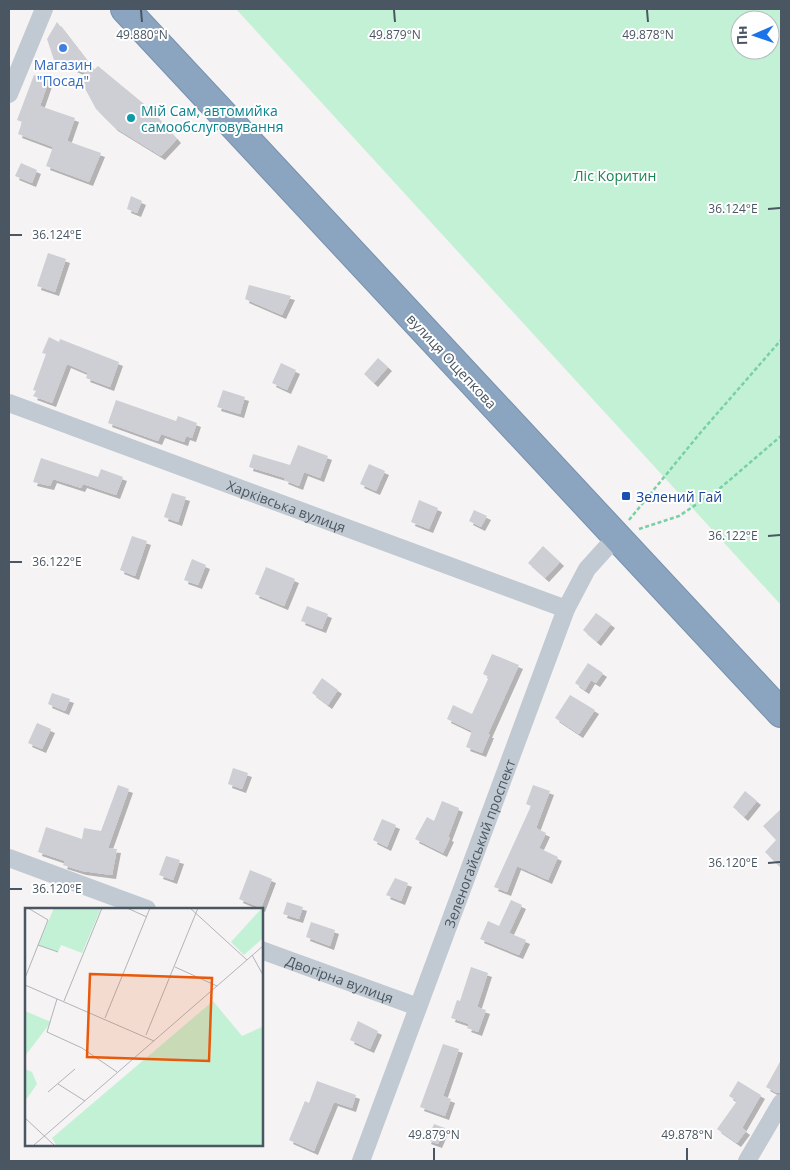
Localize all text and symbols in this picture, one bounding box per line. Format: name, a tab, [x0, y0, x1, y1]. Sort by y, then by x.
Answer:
north arrow	[730, 10, 780, 60]
text: Пн	[732, 25, 751, 46]
text: 49.880°N	[116, 26, 168, 43]
text: 49.879°N	[369, 26, 421, 43]
text: 49.878°N	[622, 26, 674, 43]
marker: Магазин "Посад"	[57, 42, 69, 54]
place label: Магазин "Посад"	[34, 55, 92, 90]
place label: Мій Сам, автомийка самообслуговування	[141, 101, 283, 136]
marker: Мій Сам, автомийка самообслуговування	[125, 112, 137, 124]
park label: Ліс Коритин	[574, 166, 656, 185]
text: 36.124°E	[708, 200, 758, 217]
text: 36.124°E	[32, 226, 82, 243]
street label: вулиця Ощепкова	[403, 309, 501, 413]
street label: Харківська вулиця	[225, 475, 349, 536]
place label: Зелений Гай	[636, 487, 722, 506]
marker: Зелений Гай	[620, 490, 632, 502]
text: 36.122°E	[708, 527, 758, 544]
text: 36.122°E	[32, 553, 82, 570]
street label: Зеленогайський проспект	[439, 756, 519, 930]
text: 36.120°E	[708, 854, 758, 871]
text: 36.120°E	[32, 880, 82, 897]
inset map	[25, 908, 262, 1145]
street label: Двогірна вулиця	[284, 950, 396, 1007]
text: 49.879°N	[408, 1126, 460, 1143]
text: 49.878°N	[661, 1126, 713, 1143]

